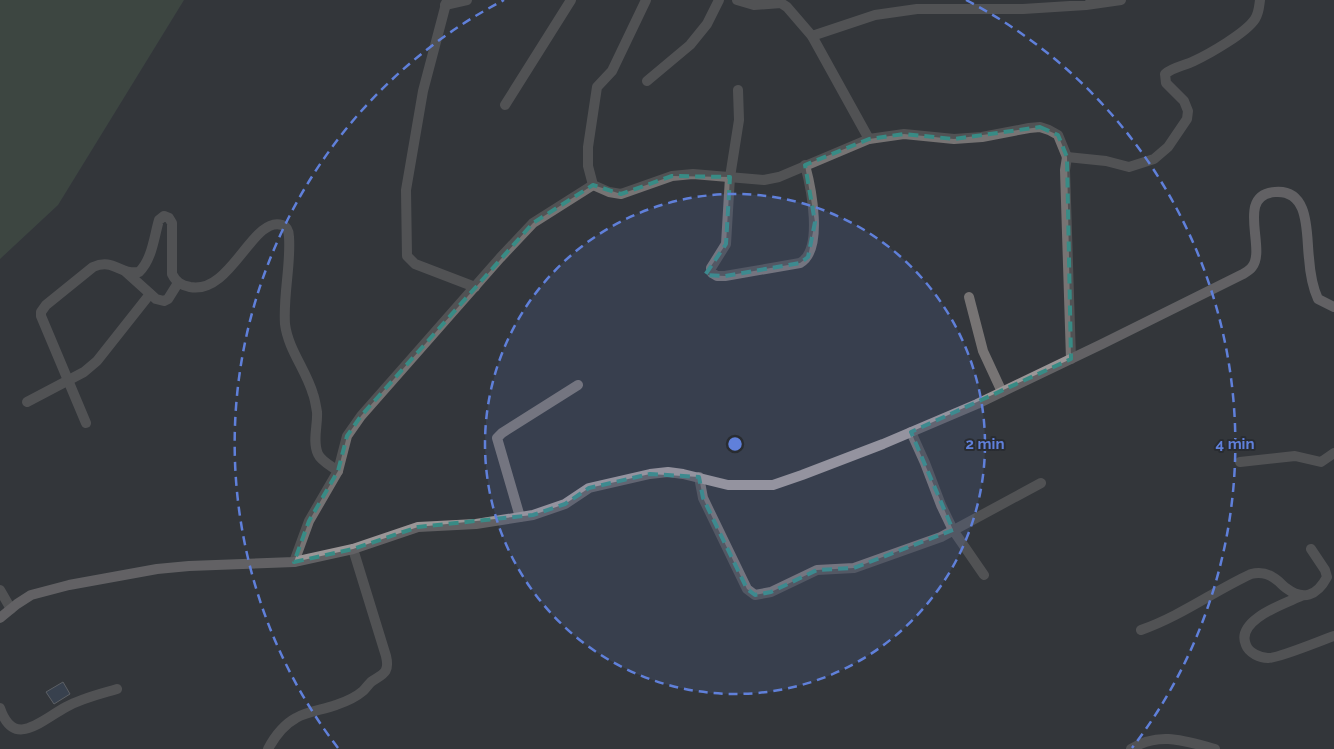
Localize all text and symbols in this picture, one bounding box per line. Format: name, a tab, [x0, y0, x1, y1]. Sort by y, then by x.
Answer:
centre of rings	[726, 435, 744, 453]
text: 2 min	[966, 435, 1004, 453]
text: 4 min	[1215, 435, 1255, 453]

